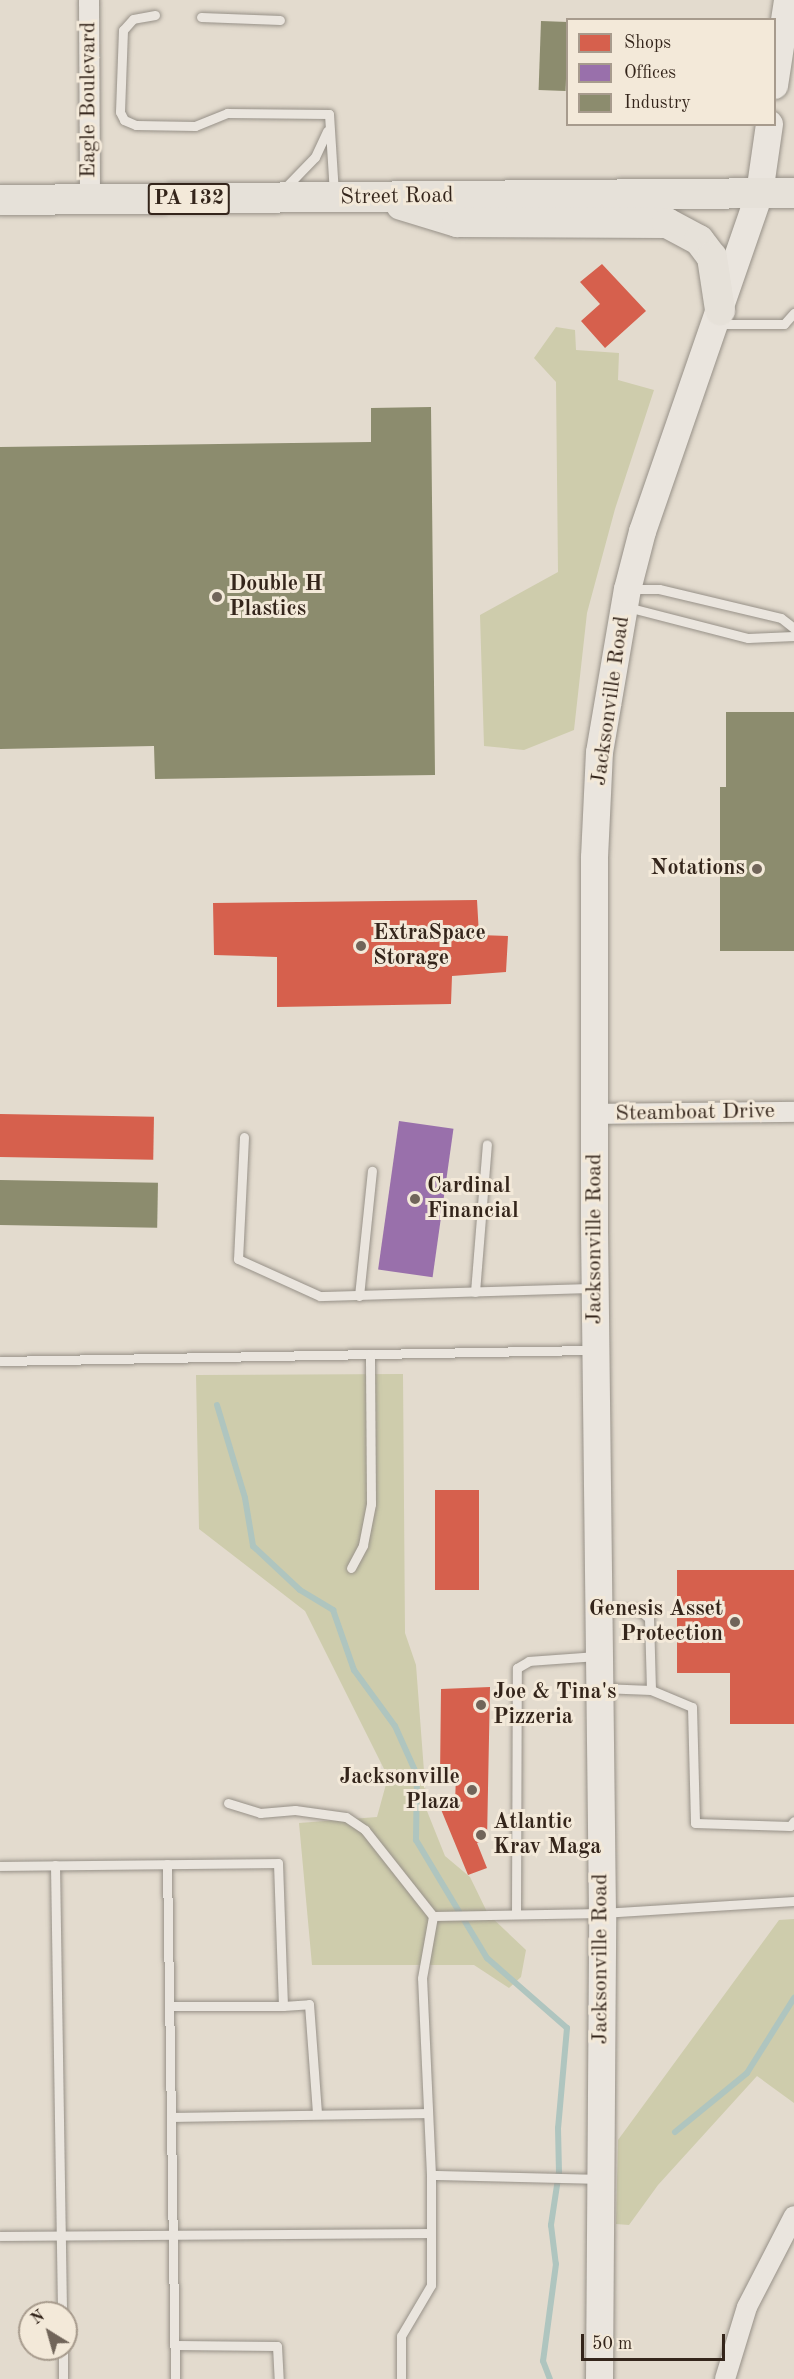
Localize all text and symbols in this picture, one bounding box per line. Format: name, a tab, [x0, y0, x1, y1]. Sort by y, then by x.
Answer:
legend	[566, 18, 776, 126]
street label: Eagle Boulevard	[76, 22, 102, 178]
text: Shops	[624, 34, 671, 52]
text: Offices	[624, 64, 676, 82]
text: Industry	[624, 94, 691, 112]
road number: PA 132	[147, 181, 231, 217]
street label: Street Road	[340, 183, 454, 211]
place label: Double H Plastics	[229, 571, 323, 622]
marker: Double H Plastics	[210, 590, 224, 604]
street label: Jacksonville Road	[586, 615, 636, 787]
place label: Notations	[651, 856, 745, 882]
marker: Notations	[750, 862, 764, 876]
place label: ExtraSpace Storage	[373, 920, 486, 972]
marker: ExtraSpace Storage	[354, 939, 368, 953]
street label: Steamboat Drive	[615, 1098, 775, 1128]
street label: Jacksonville Road	[582, 1154, 608, 1324]
place label: Cardinal Financial	[427, 1173, 519, 1224]
marker: Cardinal Financial	[408, 1192, 422, 1206]
place label: Genesis Asset Protection	[589, 1596, 723, 1648]
marker: Genesis Asset Protection	[728, 1615, 742, 1629]
place label: Joe & Tina's Pizzeria	[493, 1679, 616, 1730]
marker: Joe & Tina's Pizzeria	[474, 1698, 488, 1712]
place label: Jacksonville Plaza	[339, 1764, 460, 1816]
marker: Jacksonville Plaza	[465, 1783, 479, 1797]
place label: Atlantic Krav Maga	[493, 1809, 602, 1861]
marker: Atlantic Krav Maga	[474, 1828, 488, 1842]
street label: Jacksonville Road	[588, 1874, 614, 2044]
north arrow	[18, 2301, 78, 2361]
text: N	[29, 2308, 48, 2328]
scale bar	[584, 2322, 728, 2360]
text: 50 m	[592, 2335, 632, 2353]

